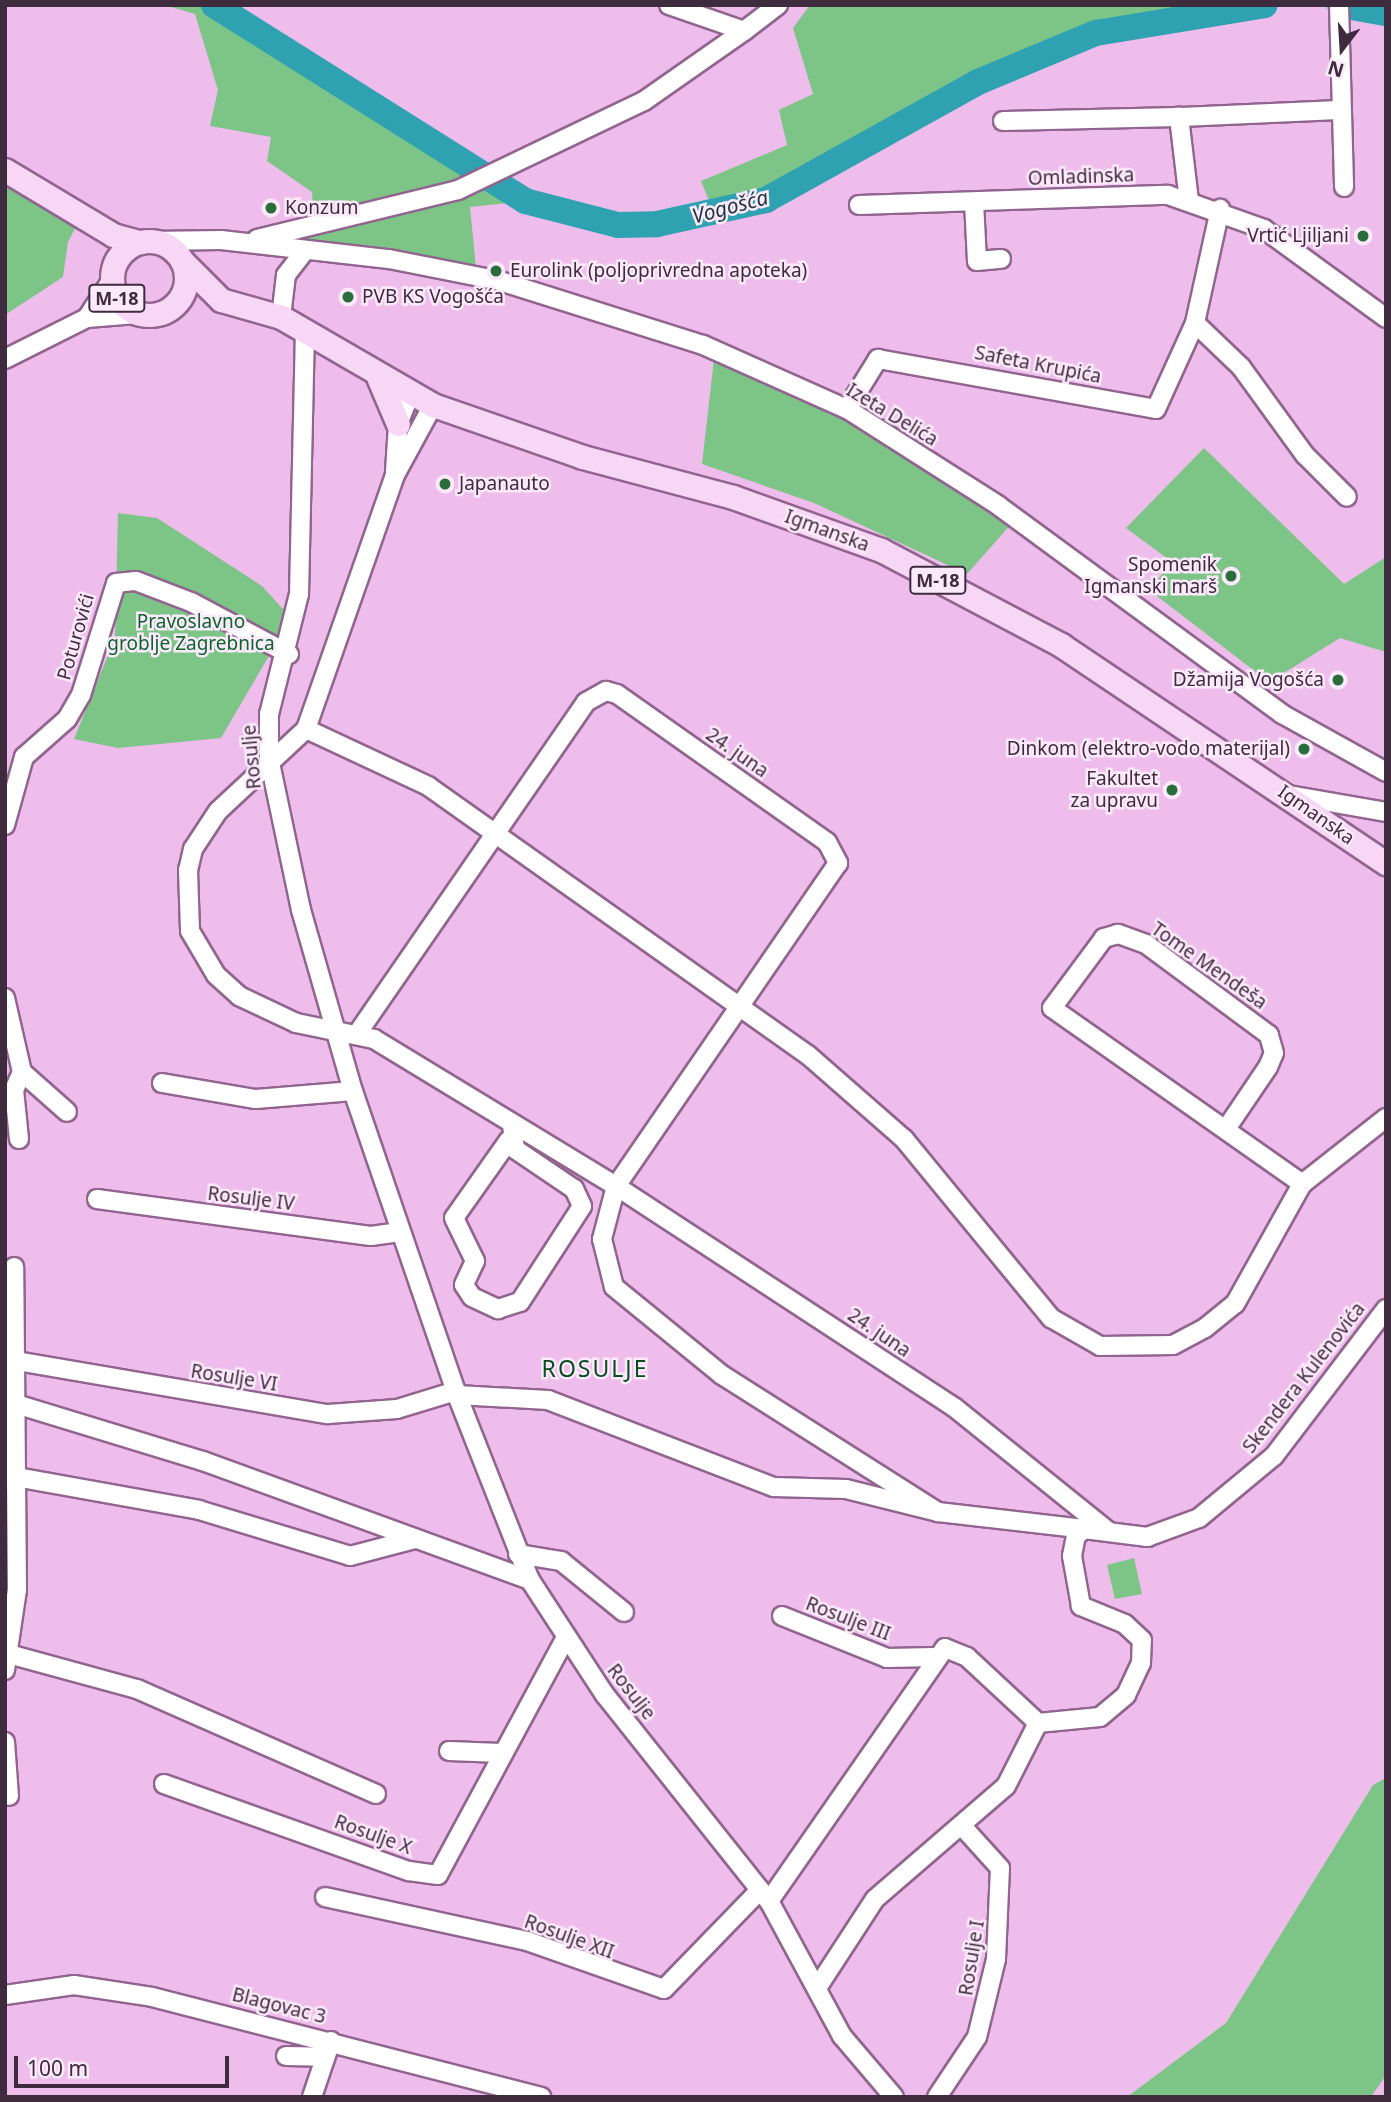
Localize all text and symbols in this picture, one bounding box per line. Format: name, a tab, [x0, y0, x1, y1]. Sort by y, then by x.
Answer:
north arrow	[1307, 14, 1377, 84]
text: N	[1325, 54, 1347, 84]
street label: Omladinska	[1027, 164, 1135, 190]
water label: Vogošća	[689, 184, 771, 228]
place label: Konzum	[285, 197, 358, 219]
marker: Konzum	[263, 200, 279, 216]
place label: Vrtić Ljiljani	[1247, 225, 1349, 247]
marker: Vrtić Ljiljani	[1355, 228, 1371, 244]
place label: Eurolink (poljoprivredna apoteka)	[510, 260, 807, 282]
marker: Eurolink (poljoprivredna apoteka)	[488, 263, 504, 279]
road number: M-18	[87, 284, 147, 312]
place label: PVB KS Vogošća	[362, 286, 504, 308]
marker: PVB KS Vogošća	[340, 289, 356, 305]
street label: Safeta Krupića	[973, 342, 1103, 388]
street label: Izeta Delića	[842, 379, 942, 451]
place label: Japanauto	[459, 473, 550, 495]
marker: Japanauto	[437, 476, 453, 492]
street label: Igmanska	[782, 505, 872, 557]
place label: Spomenik Igmanski marš	[1084, 554, 1217, 598]
road number: M-18	[908, 566, 968, 594]
marker: Spomenik Igmanski marš	[1223, 568, 1239, 584]
street label: Poturovići	[53, 591, 99, 683]
park label: Pravoslavno groblje Zagrebnica	[107, 611, 275, 655]
place label: Džamija Vogošća	[1173, 669, 1324, 691]
marker: Džamija Vogošća	[1330, 672, 1346, 688]
street label: 24. juna	[701, 723, 773, 783]
street label: Rosulje	[238, 724, 266, 790]
place label: Dinkom (elektro-vodo materijal)	[1007, 738, 1290, 760]
marker: Dinkom (elektro-vodo materijal)	[1296, 741, 1312, 757]
place label: Fakultet za upravu	[1071, 768, 1158, 812]
street label: Igmanska	[1273, 780, 1359, 850]
marker: Fakultet za upravu	[1164, 782, 1180, 798]
street label: Tome Mendeša	[1147, 918, 1271, 1014]
street label: Rosulje IV	[206, 1182, 296, 1216]
street label: Skendera Kulenovića	[1238, 1298, 1370, 1458]
street label: 24. juna	[843, 1304, 915, 1362]
district label: ROSULJE	[542, 1354, 648, 1382]
street label: Rosulje VI	[189, 1360, 279, 1396]
street label: Rosulje III	[802, 1592, 894, 1646]
street label: Rosulje	[602, 1659, 660, 1725]
street label: Rosulje X	[331, 1810, 415, 1860]
street label: Rosulje XII	[521, 1910, 617, 1964]
street label: Rosulje I	[955, 1919, 989, 1997]
street label: Blagovac 3	[230, 1983, 328, 2029]
scale bar	[18, 2042, 233, 2086]
text: 100 m	[27, 2054, 88, 2082]

